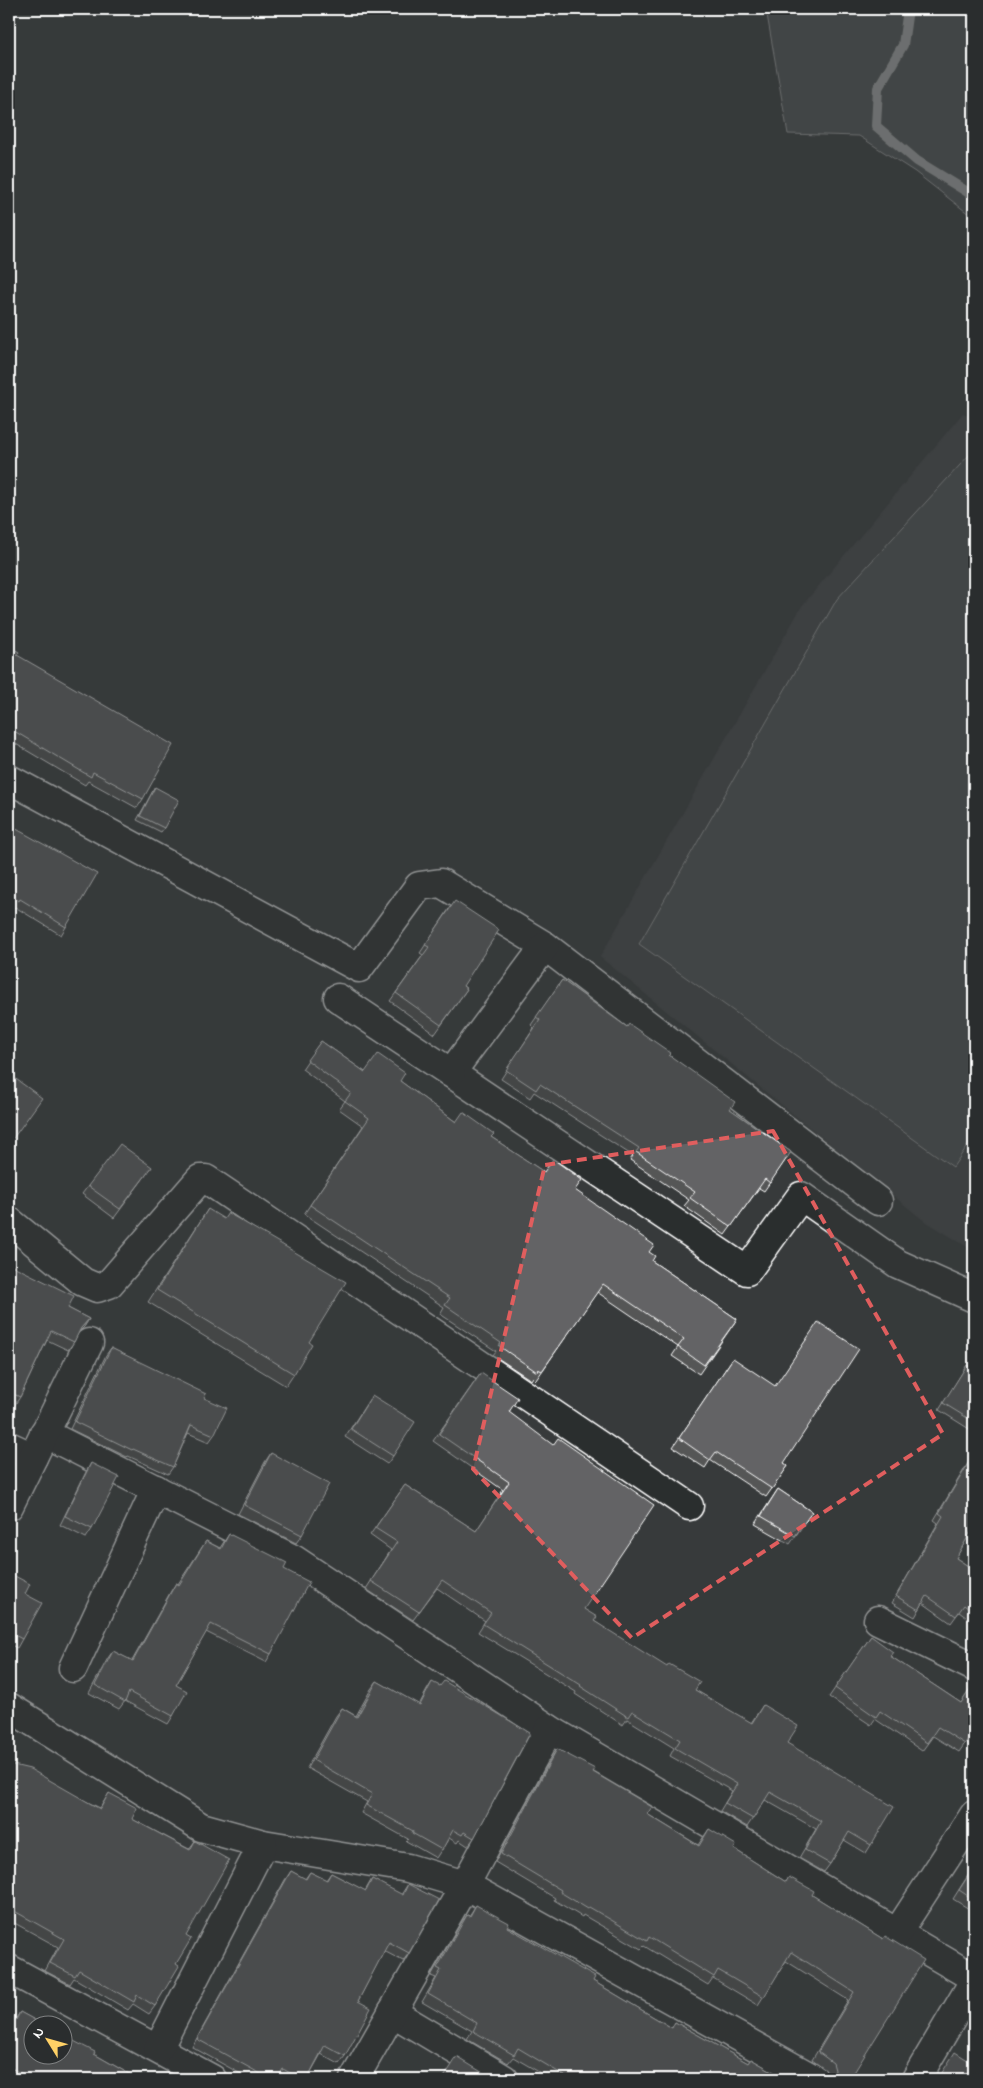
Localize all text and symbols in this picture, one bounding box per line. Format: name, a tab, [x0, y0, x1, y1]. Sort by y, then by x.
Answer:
north arrow	[22, 2016, 72, 2066]
text: N	[28, 2023, 50, 2043]

